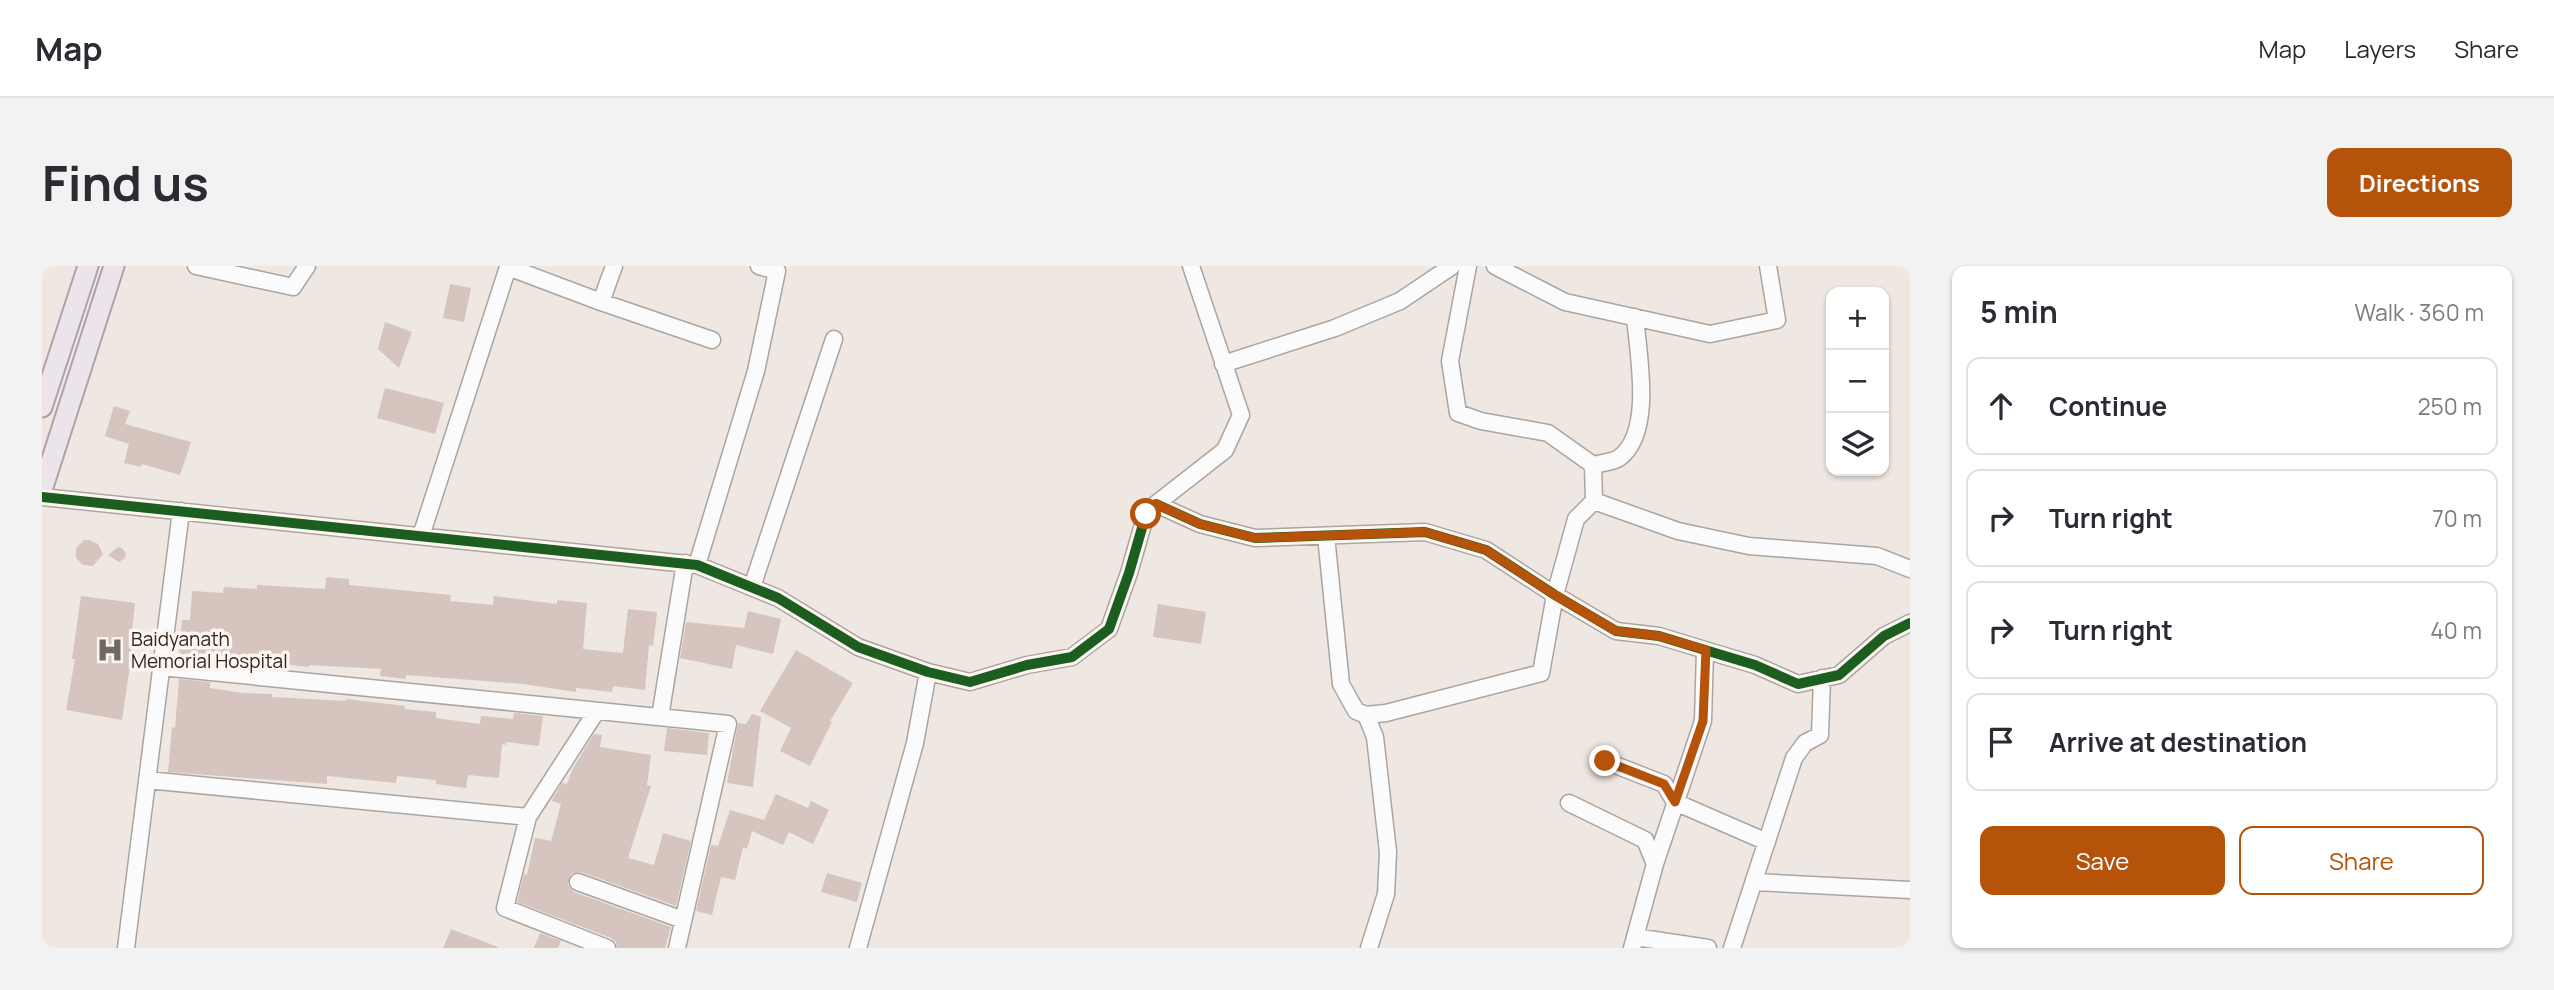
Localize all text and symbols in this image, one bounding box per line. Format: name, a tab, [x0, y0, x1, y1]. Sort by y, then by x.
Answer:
text: Map	[35, 26, 103, 71]
text: Map	[2259, 32, 2306, 65]
text: Layers	[2344, 32, 2416, 65]
text: Share	[2454, 32, 2519, 65]
button: Directions	[2327, 148, 2512, 217]
text: Find us	[42, 149, 209, 216]
map controls	[1826, 287, 1889, 476]
button: +	[1826, 287, 1889, 350]
text: 5 min	[1980, 291, 2058, 332]
text: Walk · 360 m	[2354, 296, 2484, 328]
button: −	[1826, 350, 1889, 413]
icon: ahead	[1982, 387, 2020, 425]
text: Continue	[2049, 388, 2167, 424]
text: 250 m	[2417, 390, 2482, 422]
button: layers	[1826, 413, 1889, 476]
route start	[1130, 498, 1161, 529]
icon: right	[1982, 499, 2020, 537]
text: Turn right	[2049, 500, 2173, 536]
text: 70 m	[2432, 502, 2482, 534]
icon: right	[1982, 611, 2020, 649]
text: Turn right	[2049, 612, 2173, 648]
text: 40 m	[2430, 614, 2482, 646]
place label: Baidyanath Memorial Hospital	[131, 626, 288, 674]
hospital icon: Baidyanath Memorial Hospital	[95, 635, 125, 665]
icon: arrive	[1982, 723, 2020, 761]
text: Arrive at destination	[2049, 724, 2307, 760]
route end	[1589, 745, 1620, 776]
button: Save	[1980, 826, 2225, 895]
button: Share	[2239, 826, 2484, 895]

